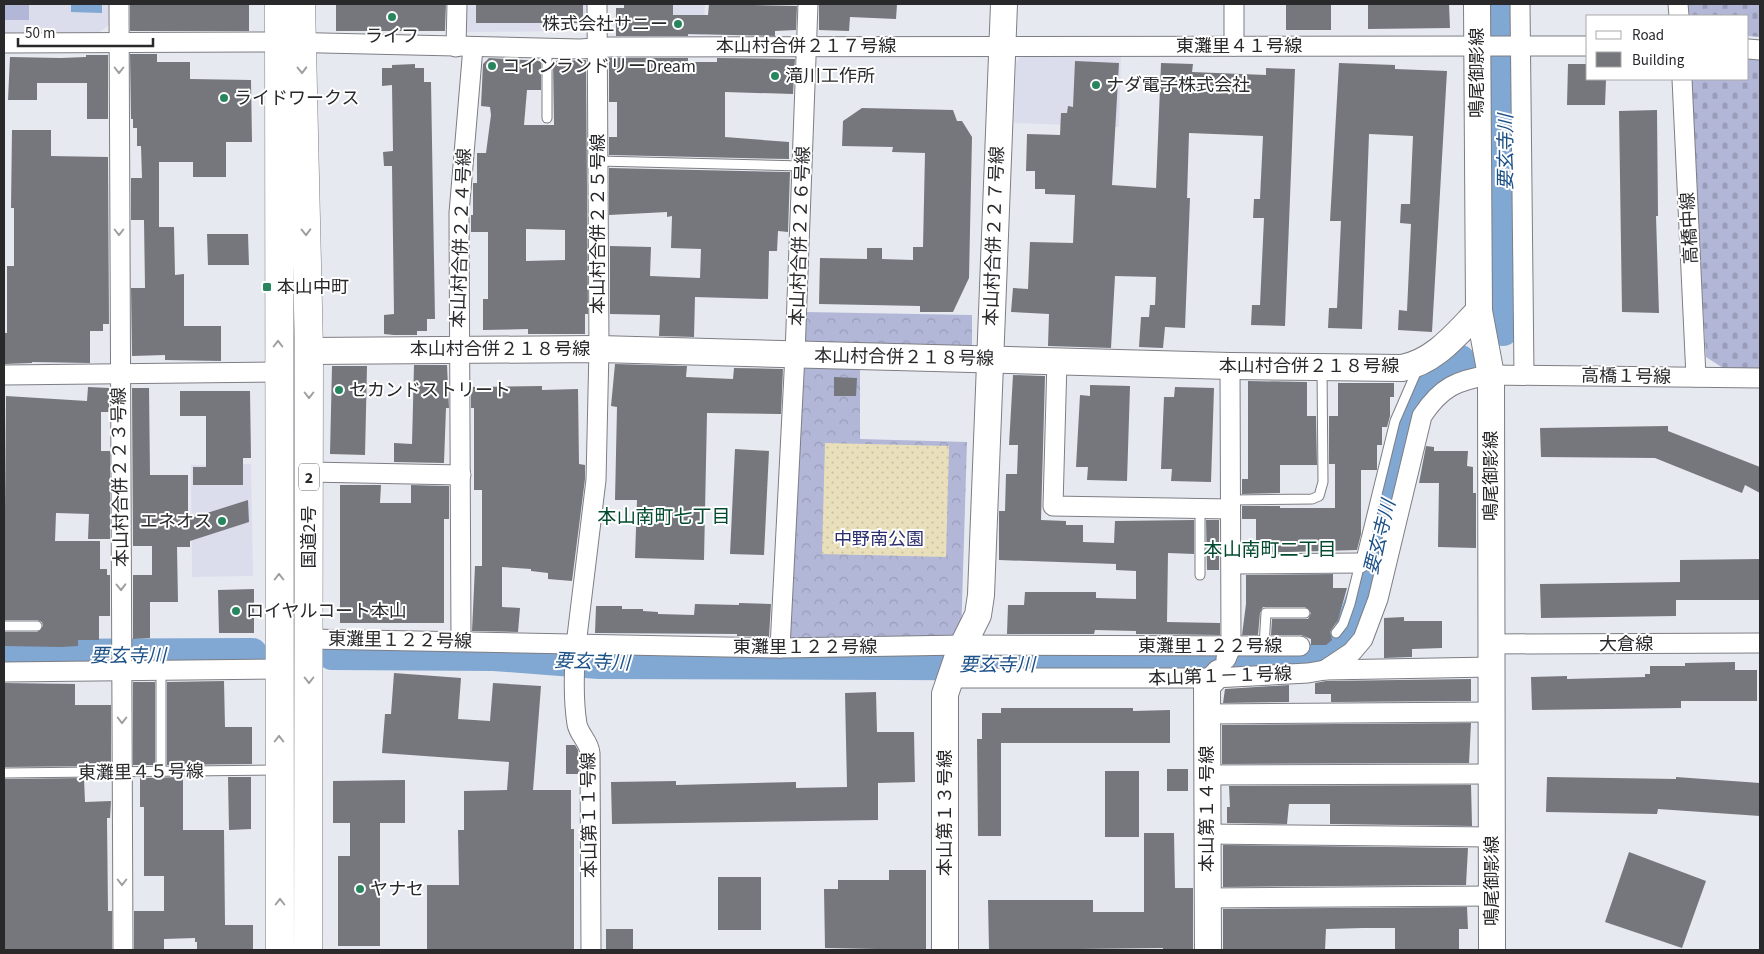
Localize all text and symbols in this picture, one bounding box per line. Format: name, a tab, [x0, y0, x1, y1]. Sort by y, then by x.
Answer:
marker: ライフ	[386, 11, 398, 23]
place label: 株式会社サニー	[542, 12, 668, 37]
scale bar	[18, 15, 152, 47]
legend	[1586, 15, 1749, 80]
marker: 株式会社サニー	[672, 18, 684, 30]
text: 50 m	[25, 23, 55, 44]
place label: ライフ	[365, 24, 419, 49]
text: Road	[1632, 25, 1664, 46]
street label: 鳴尾御影線	[1465, 28, 1490, 118]
street label: 本山村合併２１７号線	[716, 34, 896, 59]
street label: 東灘里４１号線	[1176, 34, 1302, 59]
text: Building	[1632, 50, 1685, 71]
place label: コインランドリーDream	[502, 54, 696, 79]
marker: コインランドリーDream	[486, 60, 498, 72]
place label: 滝川工作所	[785, 64, 875, 89]
one-way arrow	[114, 66, 124, 74]
one-way arrow	[297, 66, 307, 74]
marker: 滝川工作所	[769, 70, 781, 82]
place label: ナダ電子株式会社	[1106, 73, 1250, 98]
marker: ナダ電子株式会社	[1090, 79, 1102, 91]
place label: ライドワークス	[234, 86, 359, 111]
marker: ライドワークス	[218, 92, 230, 104]
water label: 要玄寺川	[1493, 112, 1520, 190]
street label: 本山村合併２２５号線	[586, 134, 611, 314]
street label: 本山村合併２２６号線	[785, 146, 816, 326]
street label: 本山村合併２２７号線	[979, 146, 1010, 326]
street label: 本山村合併２２４号線	[446, 148, 477, 328]
street label: 高橋中線	[1675, 191, 1704, 265]
one-way arrow	[114, 229, 124, 237]
one-way arrow	[301, 229, 311, 237]
place label: 本山中町	[277, 275, 349, 300]
marker: 本山中町	[261, 281, 273, 293]
street label: 本山村合併２１８号線	[410, 337, 590, 362]
one-way arrow	[273, 340, 283, 348]
street label: 本山村合併２１８号線	[814, 343, 994, 372]
street label: 本山村合併２１８号線	[1219, 354, 1399, 379]
street label: 高橋１号線	[1581, 363, 1671, 390]
place label: セカンドストリート	[349, 378, 511, 403]
marker: セカンドストリート	[333, 384, 345, 396]
street label: 本山村合併２２３号線	[106, 387, 135, 567]
one-way arrow	[304, 392, 314, 399]
street label: 鳴尾御影線	[1479, 431, 1504, 521]
road number: 2	[299, 464, 319, 491]
water label: 要玄寺川	[1358, 495, 1403, 578]
district label: 本山南町七丁目	[597, 504, 731, 531]
street label: 国道2号	[297, 506, 322, 568]
place label: エネオス	[140, 509, 212, 534]
marker: エネオス	[216, 515, 228, 527]
park label: 中野南公園	[834, 527, 924, 552]
district label: 本山南町二丁目	[1203, 537, 1337, 564]
one-way arrow	[274, 572, 284, 580]
one-way arrow	[116, 584, 126, 592]
place label: ロイヤルコート本山	[246, 599, 407, 624]
marker: ロイヤルコート本山	[230, 605, 242, 617]
street label: 東灘里１２２号線	[328, 627, 472, 654]
street label: 大倉線	[1599, 632, 1653, 657]
street label: 東灘里１２２号線	[1138, 634, 1282, 659]
street label: 東灘里１２２号線	[733, 635, 877, 660]
water label: 要玄寺川	[90, 643, 168, 670]
water label: 要玄寺川	[553, 648, 632, 677]
water label: 要玄寺川	[959, 652, 1037, 679]
street label: 本山第１－１号線	[1148, 661, 1292, 692]
one-way arrow	[304, 676, 314, 684]
one-way arrow	[117, 716, 127, 724]
one-way arrow	[274, 735, 284, 742]
street label: 本山第１４号線	[1195, 746, 1220, 872]
street label: 本山第１３号線	[933, 750, 958, 876]
street label: 本山第１１号線	[576, 752, 603, 878]
street label: 東灘里４５号線	[78, 759, 204, 786]
street label: 鳴尾御影線	[1480, 836, 1505, 926]
place label: ヤナセ	[370, 877, 424, 902]
one-way arrow	[117, 878, 127, 886]
marker: ヤナセ	[354, 883, 366, 895]
one-way arrow	[275, 897, 285, 905]

